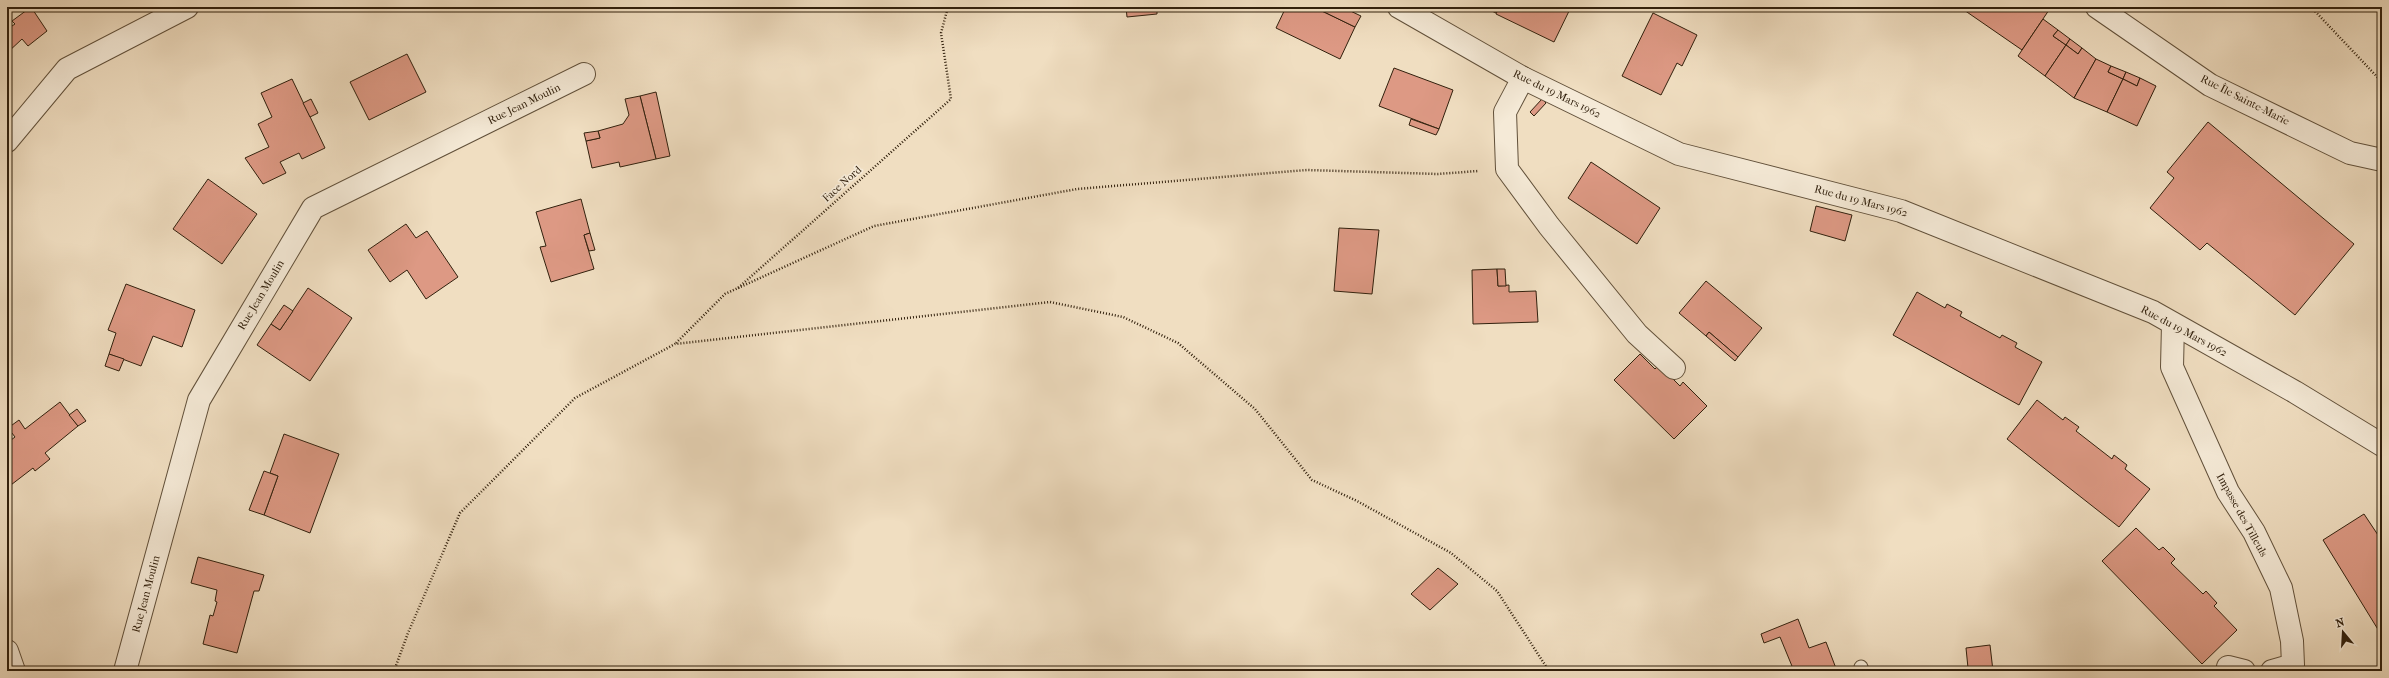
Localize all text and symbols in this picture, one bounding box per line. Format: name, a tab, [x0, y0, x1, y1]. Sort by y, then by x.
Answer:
street label: Rue du 19 Mars 1962	[1511, 67, 1603, 121]
street label: Rue Île Sainte-Marie	[2198, 72, 2292, 128]
street label: Rue Jean Moulin	[486, 81, 563, 127]
street label: Face Nord	[820, 163, 865, 205]
street label: Rue du 19 Mars 1962	[1813, 182, 1909, 220]
street label: Rue Jean Moulin	[235, 257, 287, 332]
street label: Rue du 19 Mars 1962	[2139, 303, 2230, 359]
street label: Impasse des Tilleuls	[2214, 471, 2270, 559]
street label: Rue Jean Moulin	[129, 553, 163, 634]
north arrow	[2323, 612, 2363, 652]
text: N	[2334, 615, 2347, 630]

